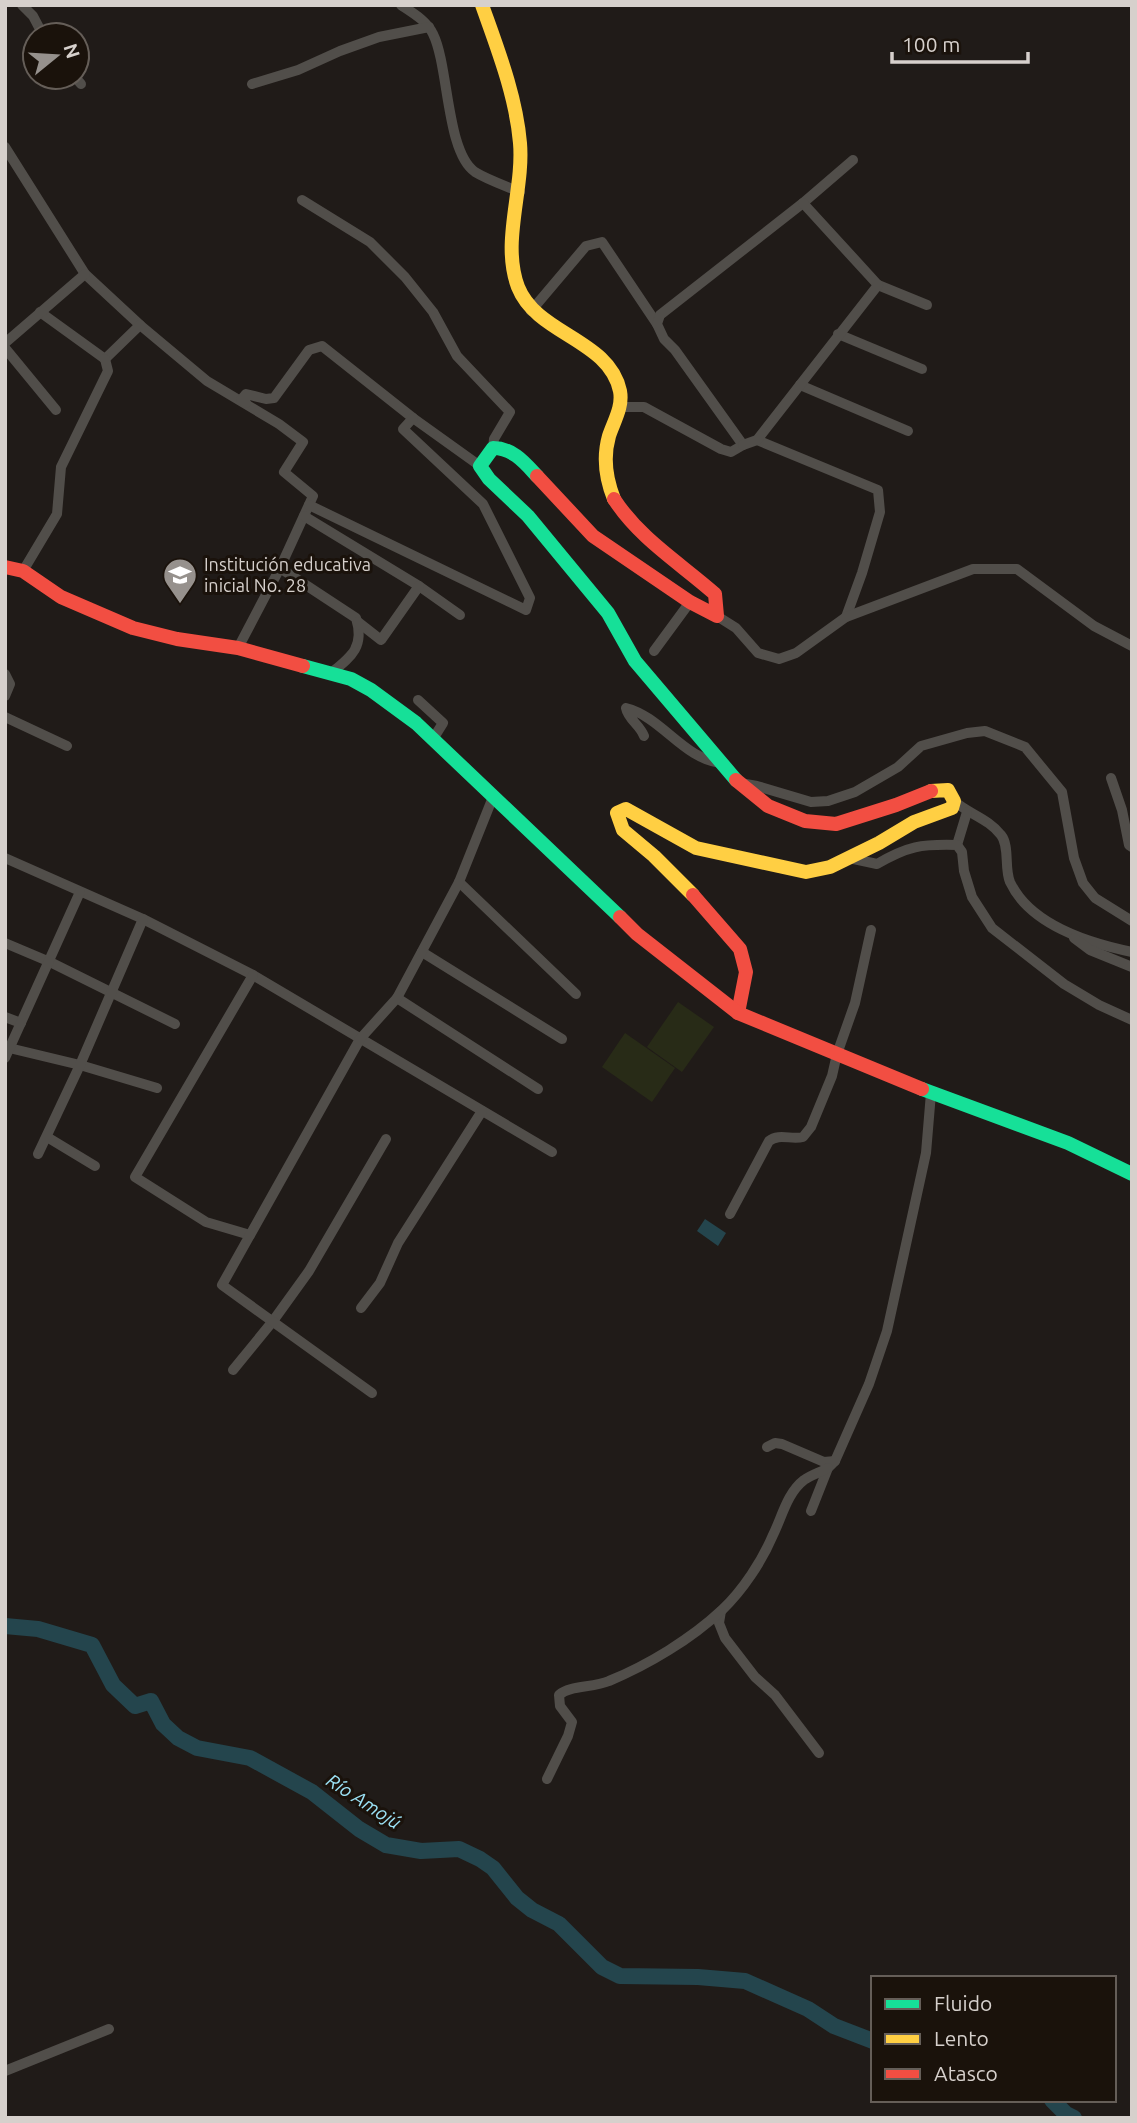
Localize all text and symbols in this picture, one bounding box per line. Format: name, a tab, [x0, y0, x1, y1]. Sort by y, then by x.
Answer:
north arrow	[21, 21, 91, 91]
scale bar	[892, 21, 1028, 65]
text: 100 m	[902, 32, 960, 56]
text: N	[60, 41, 85, 61]
place label: Institución educativa inicial No. 28	[204, 554, 371, 595]
school or university icon: Institución educativa inicial No. 28	[161, 556, 199, 605]
water label: Río Amojú	[323, 1769, 405, 1833]
legend	[871, 1976, 1116, 2102]
text: Fluido	[934, 1991, 992, 2015]
text: Lento	[934, 2026, 989, 2050]
text: Atasco	[934, 2061, 998, 2085]

